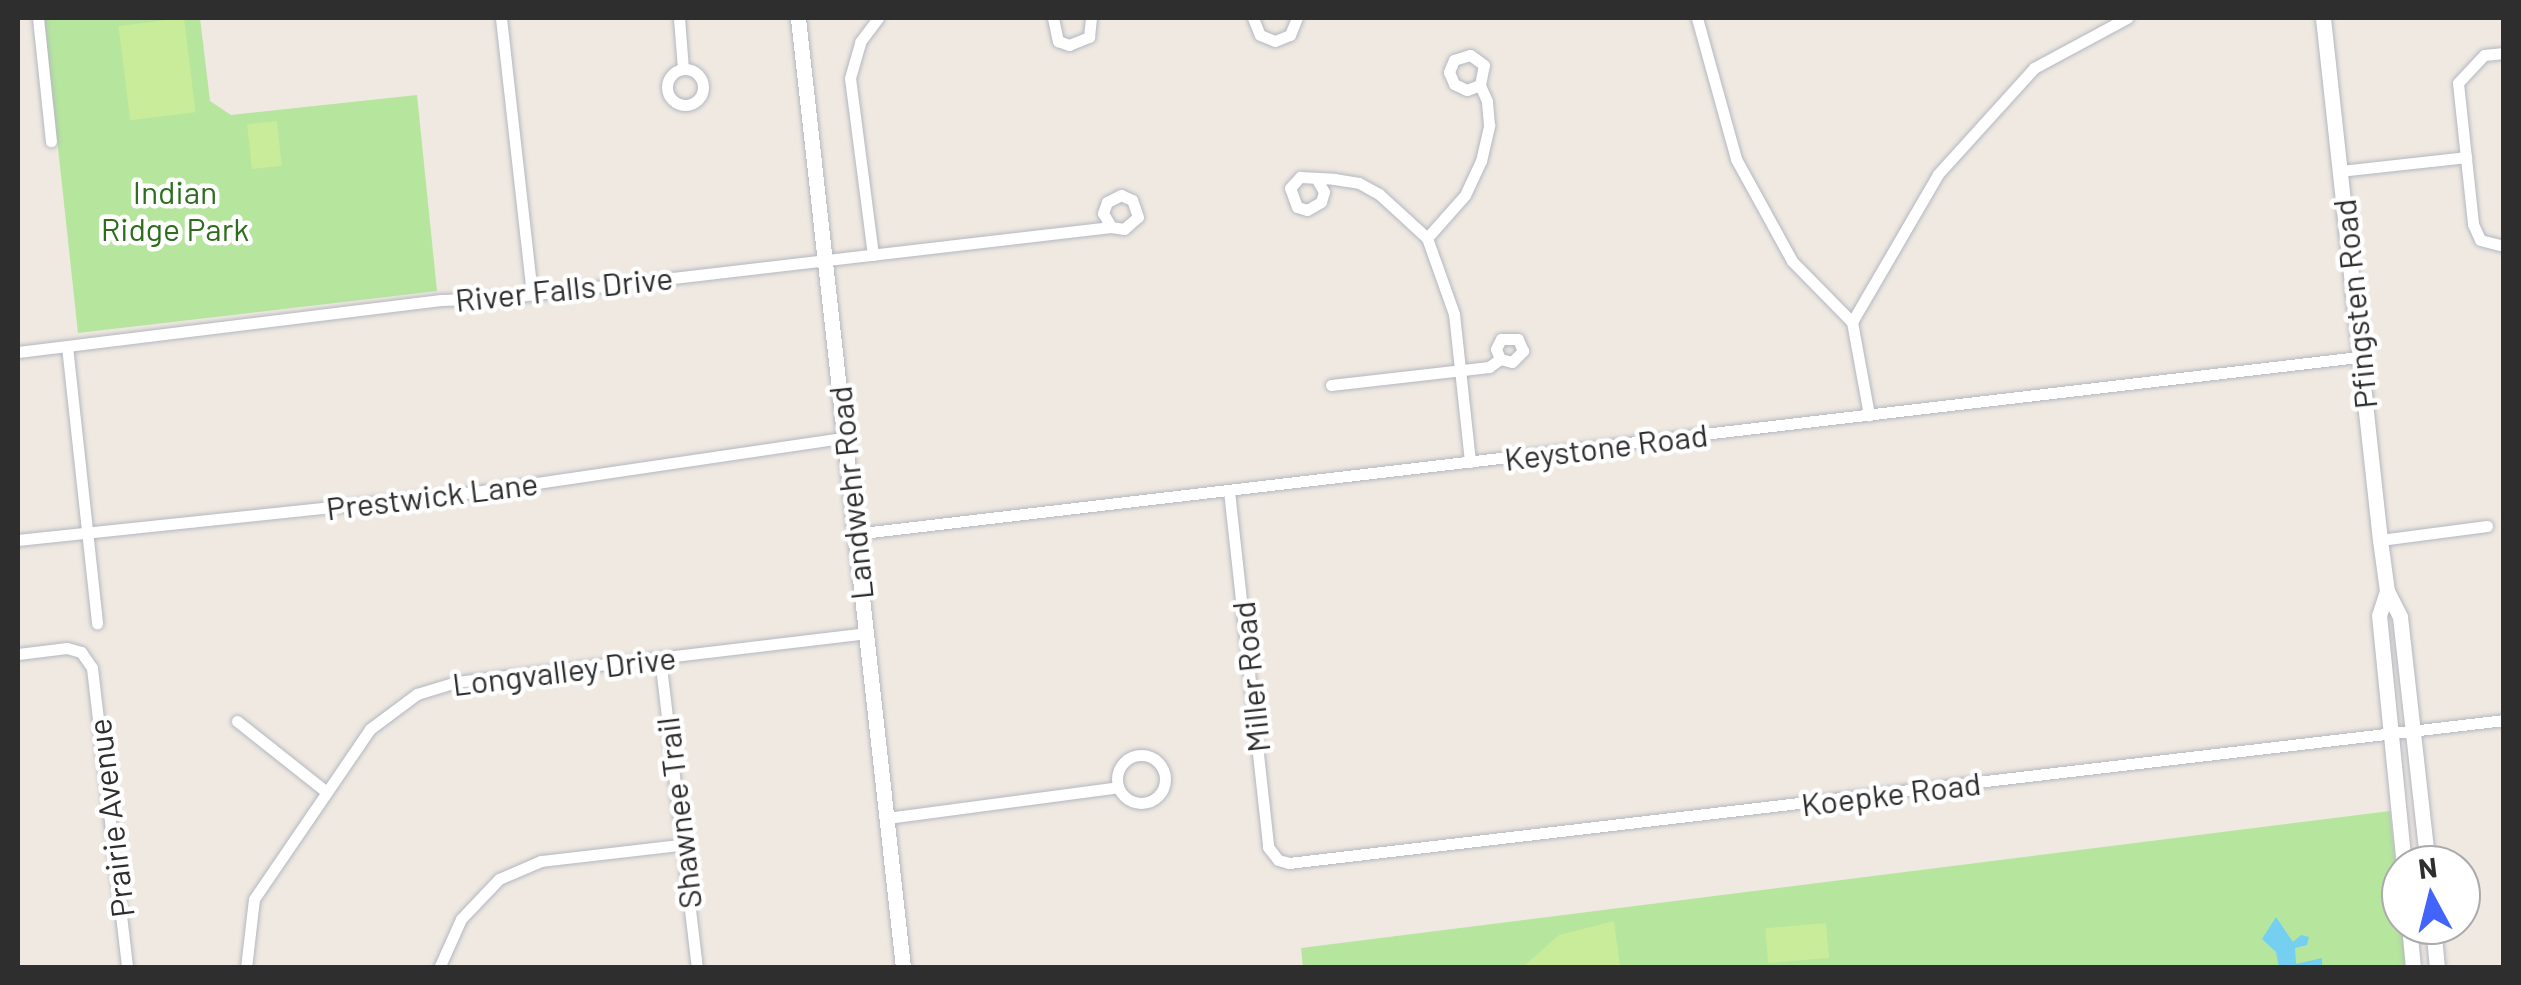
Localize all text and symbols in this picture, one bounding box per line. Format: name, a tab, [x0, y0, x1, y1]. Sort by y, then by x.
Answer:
park label: Indian Ridge Park	[101, 173, 249, 248]
street label: Pfingsten Road	[2324, 197, 2384, 411]
street label: River Falls Drive	[453, 257, 675, 319]
street label: Landwehr Road	[820, 384, 880, 602]
street label: Keystone Road	[1502, 414, 1710, 478]
street label: Prestwick Lane	[324, 463, 540, 527]
street label: Miller Road	[1223, 600, 1277, 754]
street label: Longvalley Drive	[450, 637, 678, 703]
street label: Shawnee Trail	[647, 715, 709, 911]
street label: Prairie Avenue	[79, 716, 141, 920]
street label: Koepke Road	[1799, 763, 1983, 823]
north arrow	[2381, 845, 2481, 945]
text: N	[2416, 849, 2439, 885]

